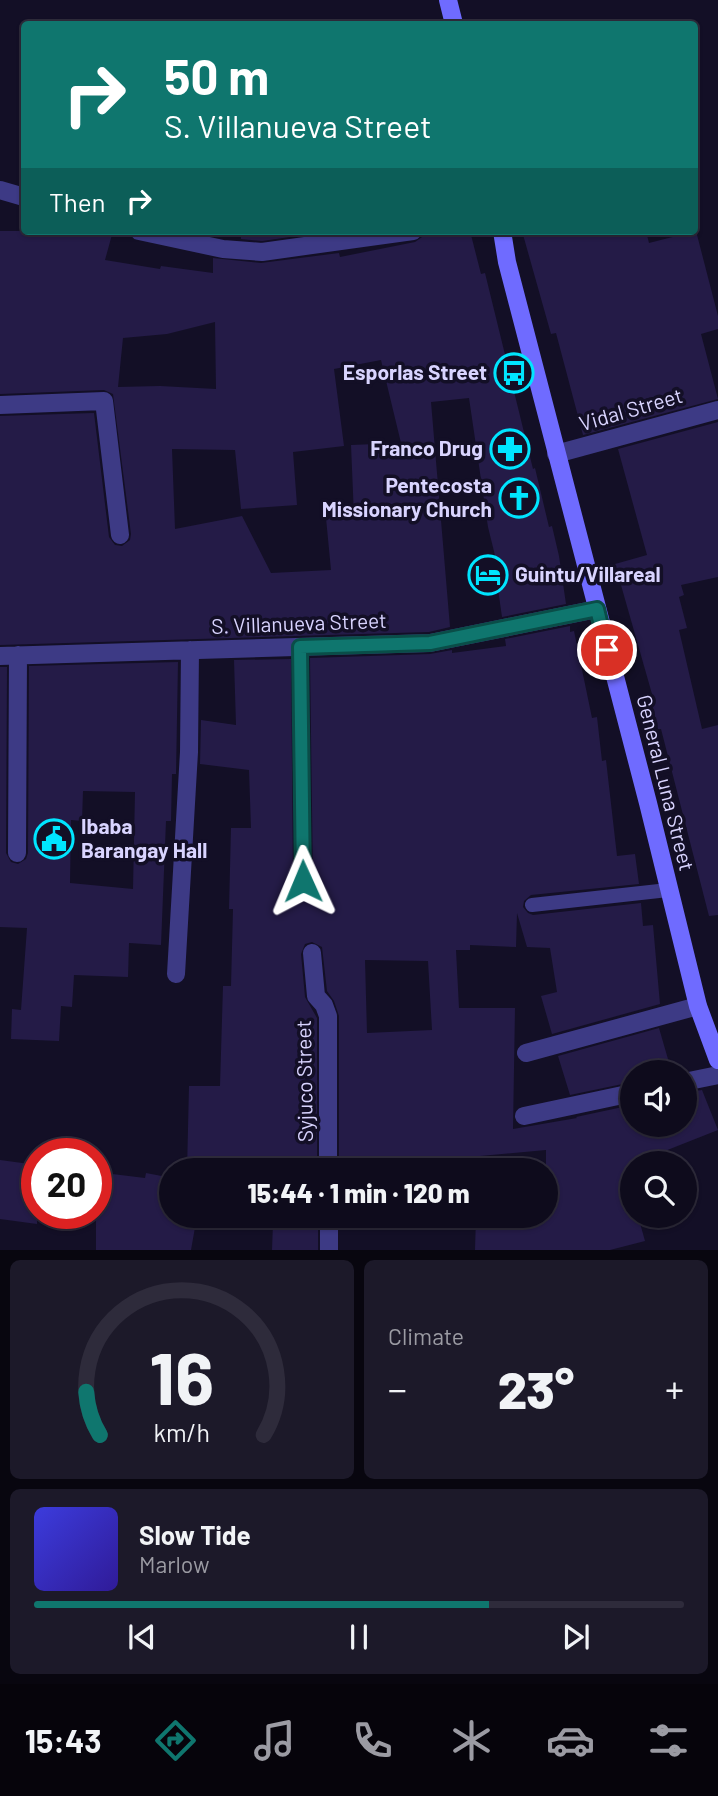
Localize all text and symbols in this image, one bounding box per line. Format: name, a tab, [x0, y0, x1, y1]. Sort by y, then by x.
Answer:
text: 50 m	[164, 46, 269, 105]
icon: right	[49, 49, 140, 140]
text: S. Villanueva Street	[164, 106, 432, 144]
icon: right	[120, 182, 158, 220]
text: Then	[49, 186, 106, 217]
bus stop icon: Esporlas Street	[493, 352, 535, 394]
place label: Esporlas Street	[343, 359, 487, 384]
street label: Vidal Street	[576, 382, 685, 435]
pharmacy icon: Franco Drug	[489, 428, 531, 470]
place label: Franco Drug	[370, 435, 483, 460]
place label: Pentecosta Missionary Church	[322, 472, 492, 521]
church icon: Pentecosta Missionary Church	[498, 477, 540, 519]
hotel icon: Guintu/Villareal	[467, 554, 509, 596]
place label: Guintu/Villareal	[515, 561, 661, 586]
street label: S. Villanueva Street	[211, 607, 387, 638]
pin	[577, 620, 637, 680]
icon: arrive	[588, 631, 626, 669]
street label: General Luna Street	[632, 692, 700, 873]
place label: Ibaba Barangay Hall	[81, 813, 207, 862]
public building icon: Ibaba Barangay Hall	[33, 818, 75, 860]
position arrow	[266, 844, 340, 918]
street label: Syjuco Street	[290, 1020, 317, 1142]
map controls	[620, 1060, 697, 1228]
button: sound	[620, 1060, 697, 1137]
speed limit sign: 20	[21, 1138, 112, 1229]
button: search	[620, 1151, 697, 1228]
text: 15:44 · 1 min · 120 m	[247, 1177, 470, 1208]
text: Climate	[388, 1322, 464, 1350]
text: 16	[150, 1333, 214, 1421]
text: 23°	[498, 1357, 574, 1419]
text: −	[388, 1365, 407, 1411]
text: +	[665, 1365, 684, 1411]
text: km/h	[154, 1417, 210, 1447]
text: Slow Tide	[139, 1519, 251, 1550]
text: Marlow	[139, 1550, 210, 1578]
icon: previous	[123, 1618, 161, 1656]
icon: pause	[340, 1618, 378, 1656]
icon: next	[557, 1618, 595, 1656]
icon: directions	[151, 1716, 200, 1765]
icon: music	[250, 1716, 299, 1765]
icon: phone	[348, 1716, 397, 1765]
icon: climate	[447, 1716, 496, 1765]
icon: car	[546, 1716, 595, 1765]
icon: filters	[644, 1716, 693, 1765]
text: 15:43	[25, 1721, 102, 1759]

